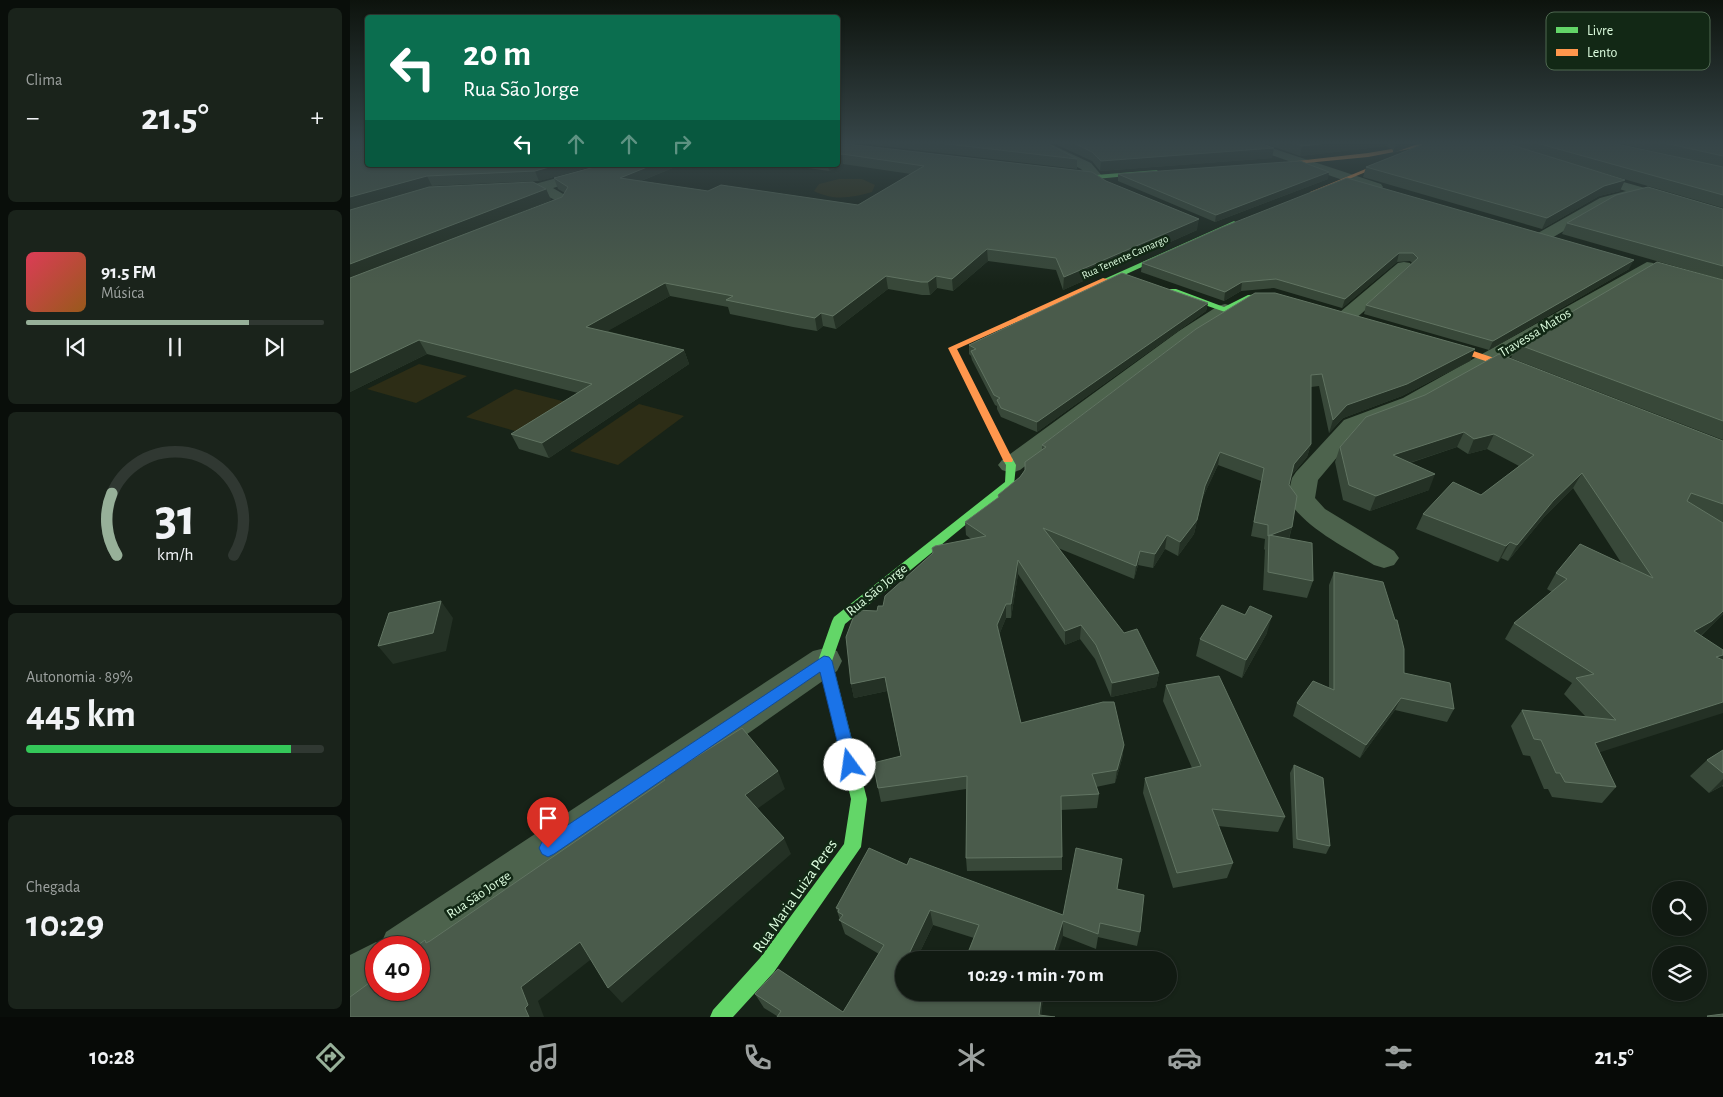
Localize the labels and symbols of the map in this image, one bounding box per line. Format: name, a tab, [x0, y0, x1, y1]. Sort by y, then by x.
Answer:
legend	[1546, 12, 1710, 70]
text: Livre	[1587, 24, 1613, 38]
text: Lento	[1587, 46, 1618, 60]
street label: Rua Tenente Camargo	[1080, 233, 1170, 281]
street label: Travessa Matos	[1496, 306, 1574, 360]
street label: Rua São Jorge	[844, 561, 910, 619]
position arrow	[823, 738, 875, 790]
pin	[527, 797, 569, 848]
street label: Rua Maria Luiza Peres	[750, 836, 840, 956]
street label: Rua São Jorge	[444, 869, 514, 921]
speed limit sign: 40	[365, 936, 430, 1001]

